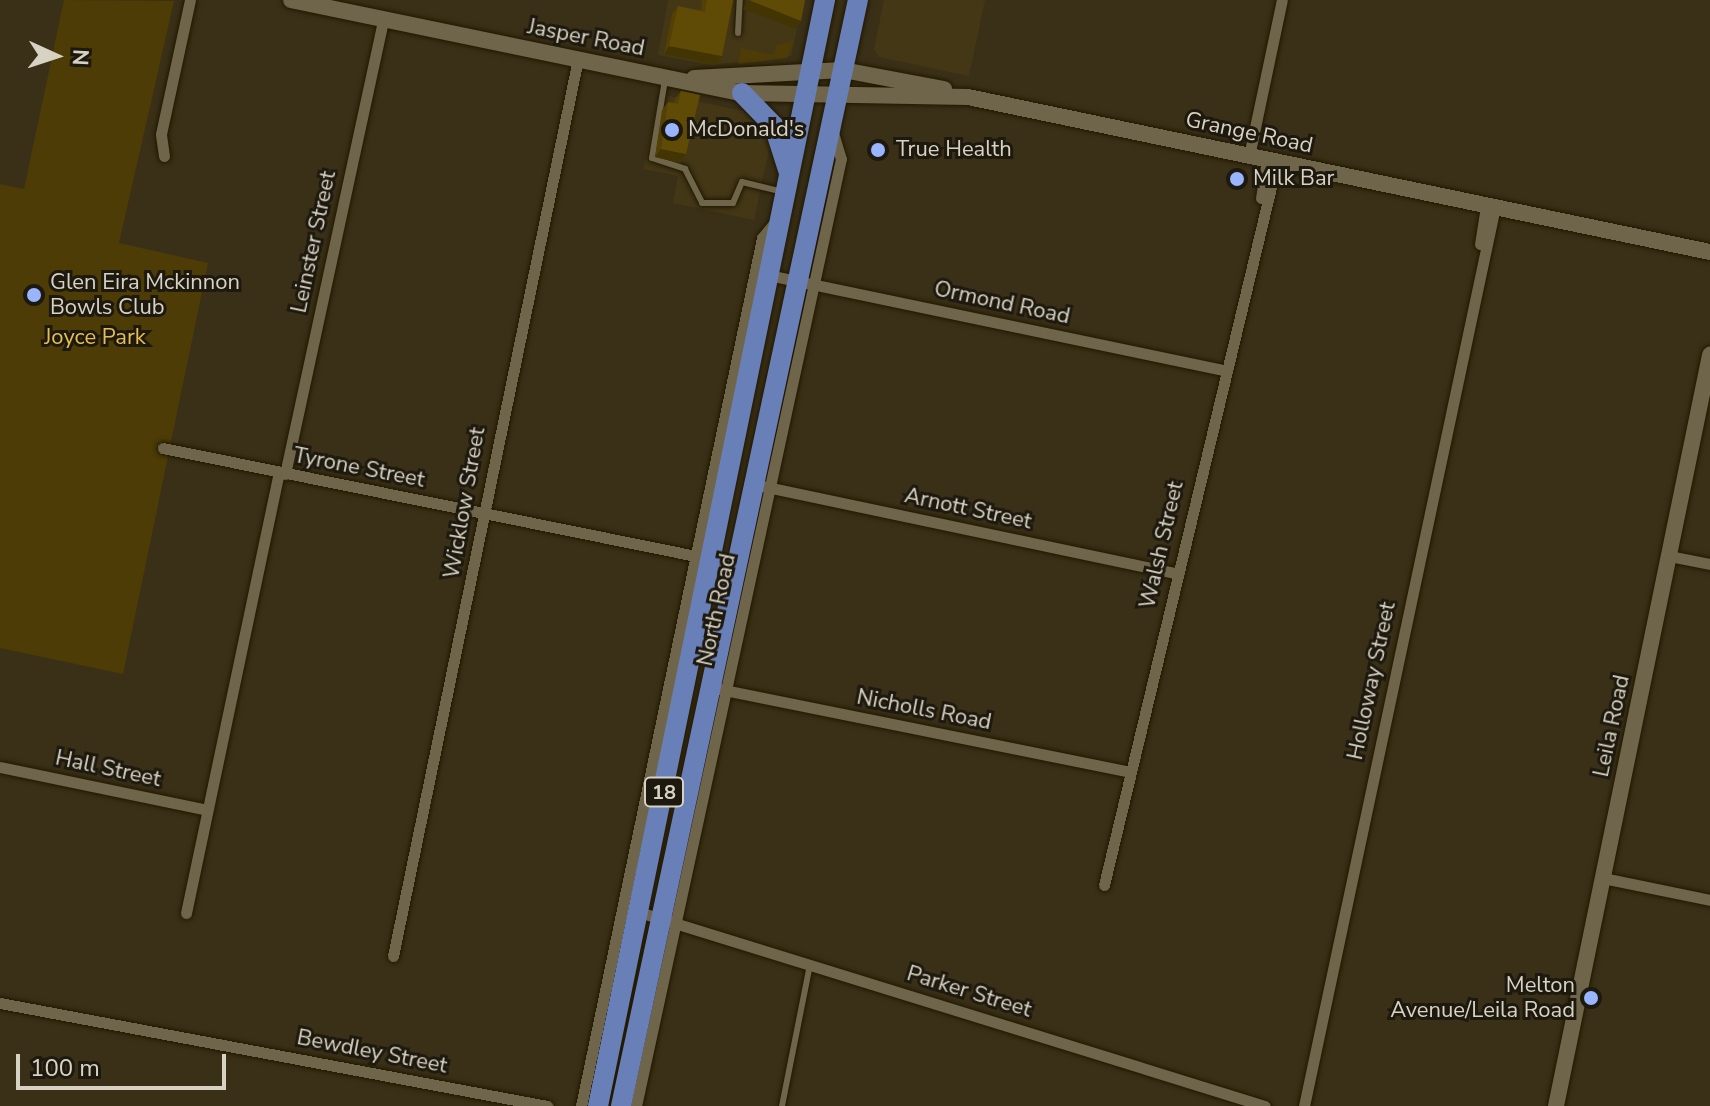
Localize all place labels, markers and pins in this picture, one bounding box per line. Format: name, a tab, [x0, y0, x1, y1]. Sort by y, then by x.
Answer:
place label: McDonald's	[688, 117, 804, 143]
marker: McDonald's	[663, 121, 681, 139]
place label: True Health	[896, 137, 1012, 163]
marker: True Health	[867, 139, 889, 161]
place label: Milk Bar	[1253, 166, 1334, 192]
marker: Milk Bar	[1228, 170, 1246, 188]
place label: Glen Eira Mckinnon Bowls Club	[50, 269, 240, 320]
marker: Glen Eira Mckinnon Bowls Club	[25, 286, 43, 304]
place label: Melton Avenue/Leila Road	[1390, 972, 1575, 1024]
marker: Melton Avenue/Leila Road	[1582, 989, 1600, 1007]

